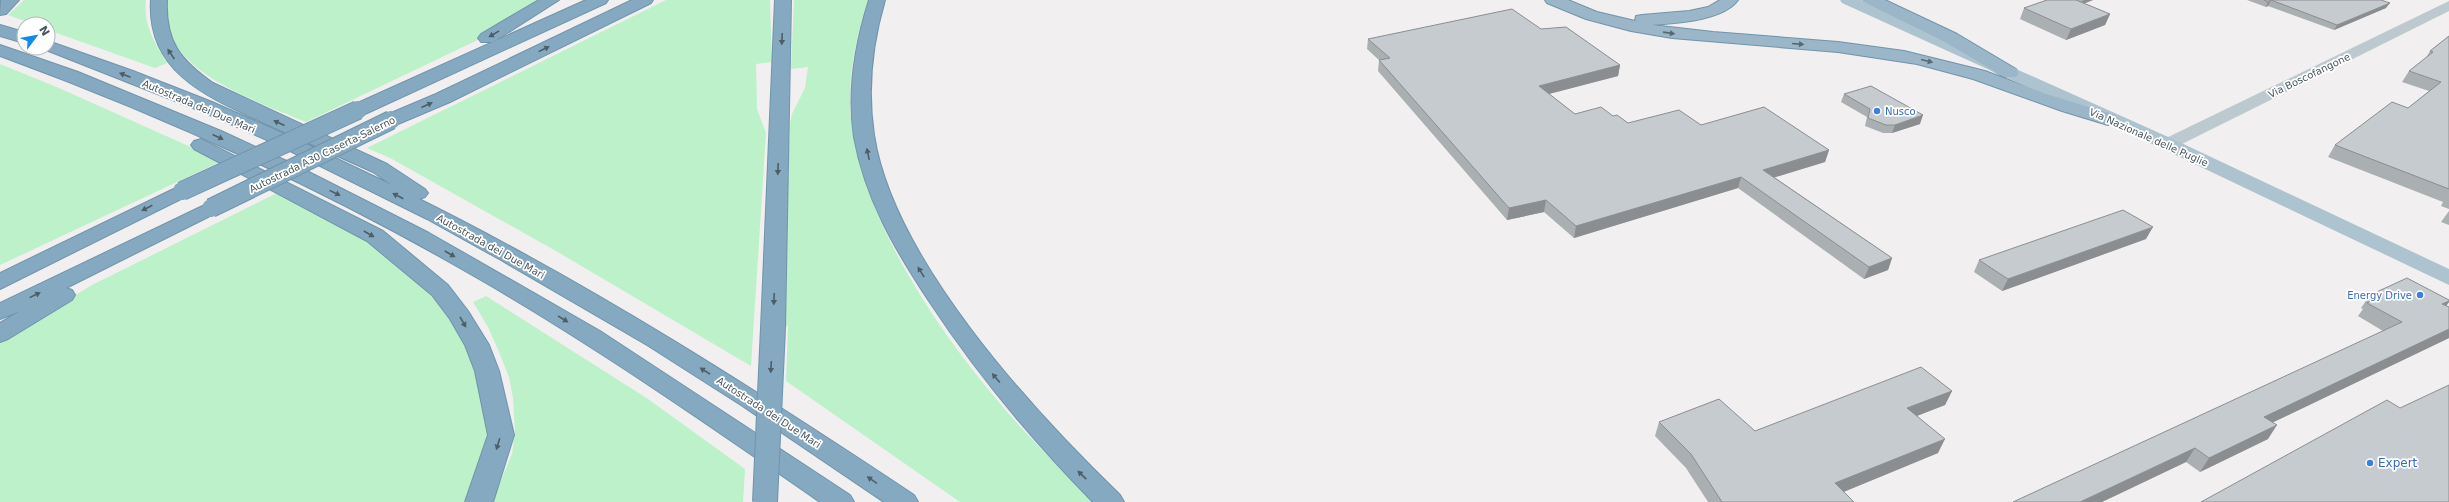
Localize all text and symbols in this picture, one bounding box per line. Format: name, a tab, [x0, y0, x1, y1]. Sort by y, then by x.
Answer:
north arrow	[16, 16, 56, 56]
text: N	[36, 24, 52, 38]
one-way arrow	[1663, 29, 1675, 36]
one-way arrow	[488, 31, 500, 38]
one-way arrow	[779, 33, 785, 46]
one-way arrow	[1792, 40, 1804, 47]
one-way arrow	[538, 46, 550, 52]
one-way arrow	[167, 49, 175, 59]
street label: Via Boscofangone	[2267, 51, 2352, 100]
one-way arrow	[1920, 59, 1933, 65]
one-way arrow	[119, 72, 131, 78]
street label: Autostrada dei Due Mari	[141, 78, 257, 135]
one-way arrow	[421, 101, 433, 107]
marker: Nusco	[1872, 106, 1882, 116]
place label: Nusco	[1885, 106, 1916, 117]
street label: Via Nazionale delle Puglie	[2088, 106, 2210, 169]
street label: Autostrada A30 Caserta-Salerno	[247, 114, 397, 195]
one-way arrow	[273, 119, 285, 125]
one-way arrow	[212, 135, 224, 141]
one-way arrow	[864, 148, 870, 160]
one-way arrow	[775, 163, 781, 176]
one-way arrow	[330, 190, 341, 196]
one-way arrow	[392, 193, 403, 200]
one-way arrow	[141, 205, 153, 212]
street label: Autostrada dei Due Mari	[435, 212, 547, 281]
one-way arrow	[363, 230, 375, 237]
one-way arrow	[444, 251, 456, 258]
one-way arrow	[917, 267, 925, 277]
place label: Energy Drive	[2347, 290, 2412, 301]
marker: Energy Drive	[2415, 290, 2425, 300]
one-way arrow	[29, 292, 41, 298]
one-way arrow	[770, 293, 777, 305]
one-way arrow	[558, 315, 568, 323]
one-way arrow	[460, 316, 467, 327]
one-way arrow	[768, 361, 774, 374]
one-way arrow	[699, 367, 710, 374]
one-way arrow	[991, 373, 1000, 383]
street label: Autostrada dei Due Mari	[715, 375, 823, 450]
one-way arrow	[495, 438, 501, 450]
place label: Expert	[2378, 456, 2418, 470]
marker: Expert	[2365, 458, 2375, 468]
one-way arrow	[1077, 470, 1087, 480]
one-way arrow	[867, 476, 877, 484]

